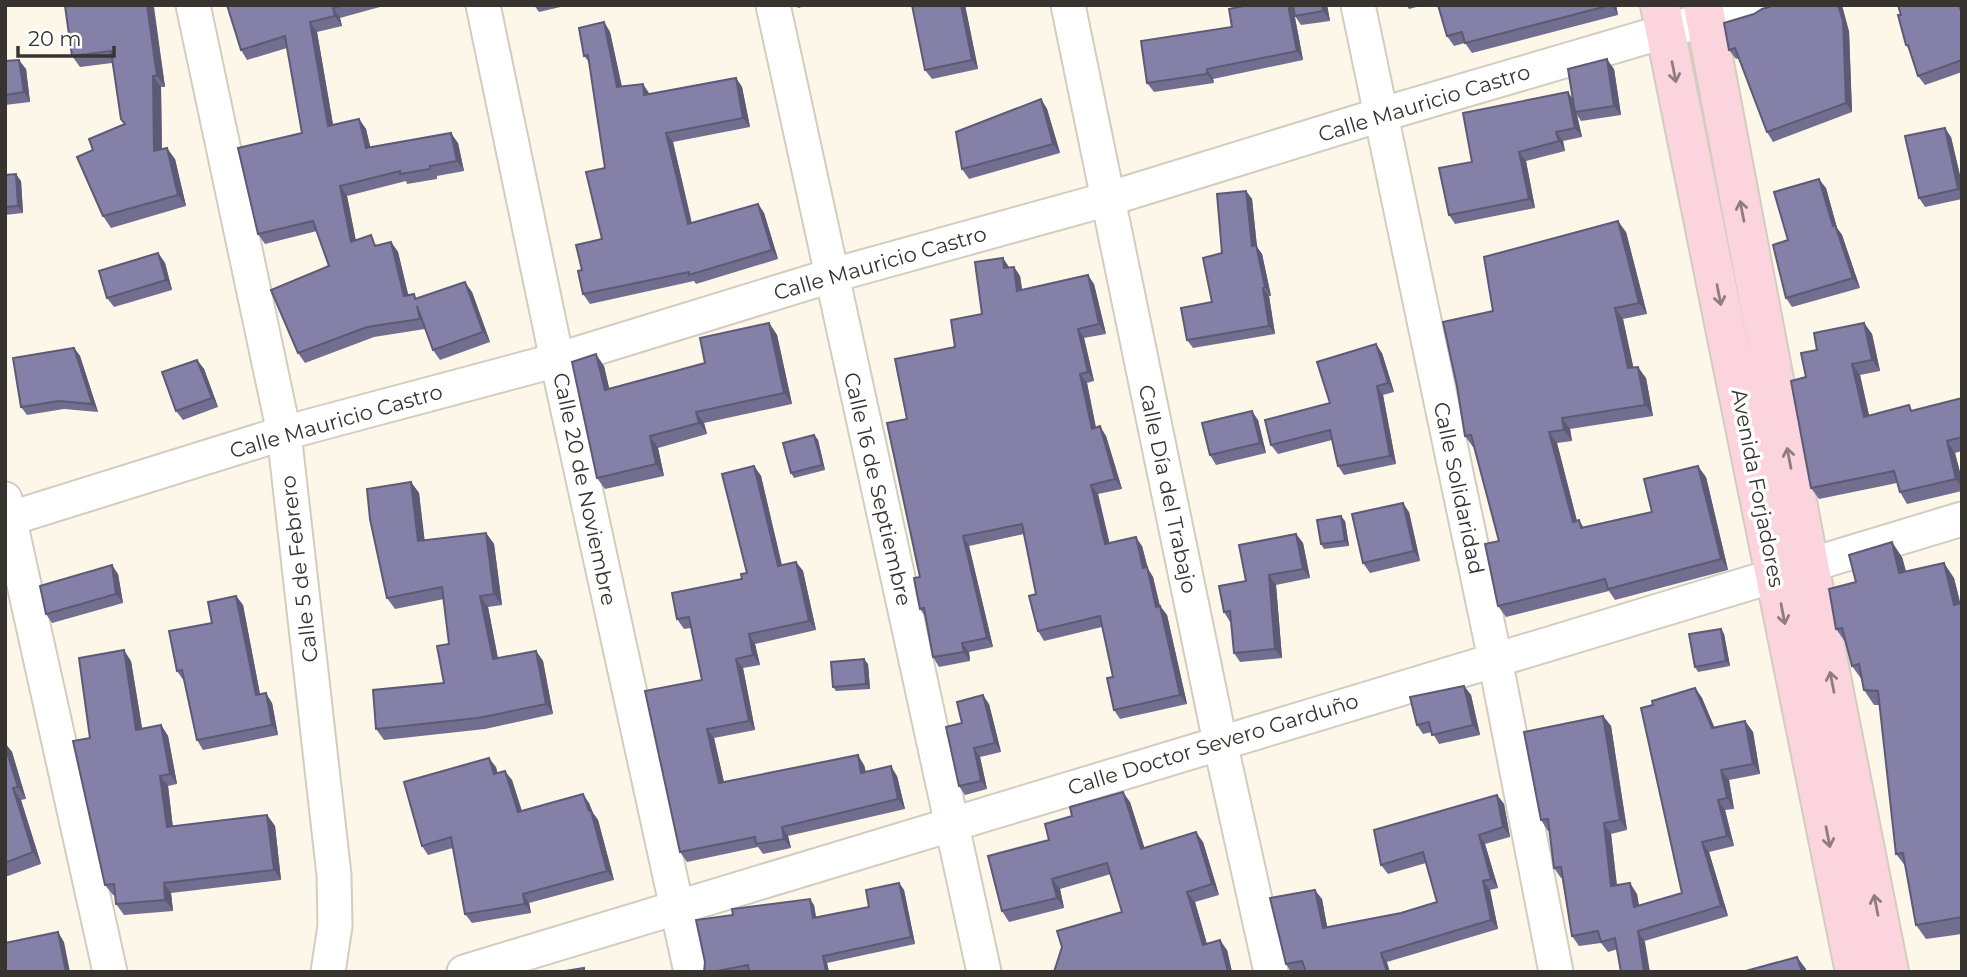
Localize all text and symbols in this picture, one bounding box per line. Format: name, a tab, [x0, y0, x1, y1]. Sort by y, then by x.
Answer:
scale bar	[18, 14, 114, 58]
text: 20 m	[28, 26, 82, 51]
street label: Calle Mauricio Castro	[1315, 59, 1533, 147]
one-way arrow	[1667, 60, 1681, 83]
one-way arrow	[1735, 200, 1748, 222]
street label: Calle Mauricio Castro	[771, 221, 989, 305]
one-way arrow	[1712, 283, 1726, 306]
street label: Calle 20 de Noviembre	[548, 370, 622, 608]
street label: Calle 16 de Septiembre	[839, 370, 917, 608]
street label: Calle Mauricio Castro	[227, 379, 445, 463]
street label: Calle Día del Trabajo	[1134, 382, 1202, 596]
street label: Avenida Forjadores	[1727, 387, 1789, 589]
street label: Calle Solidaridad	[1429, 400, 1489, 576]
one-way arrow	[1781, 447, 1795, 470]
street label: Calle 5 de Febrero	[275, 474, 323, 664]
one-way arrow	[1777, 602, 1791, 625]
one-way arrow	[1824, 671, 1838, 694]
street label: Calle Doctor Severo Garduño	[1065, 688, 1361, 800]
one-way arrow	[1821, 825, 1835, 848]
one-way arrow	[1868, 894, 1882, 917]

